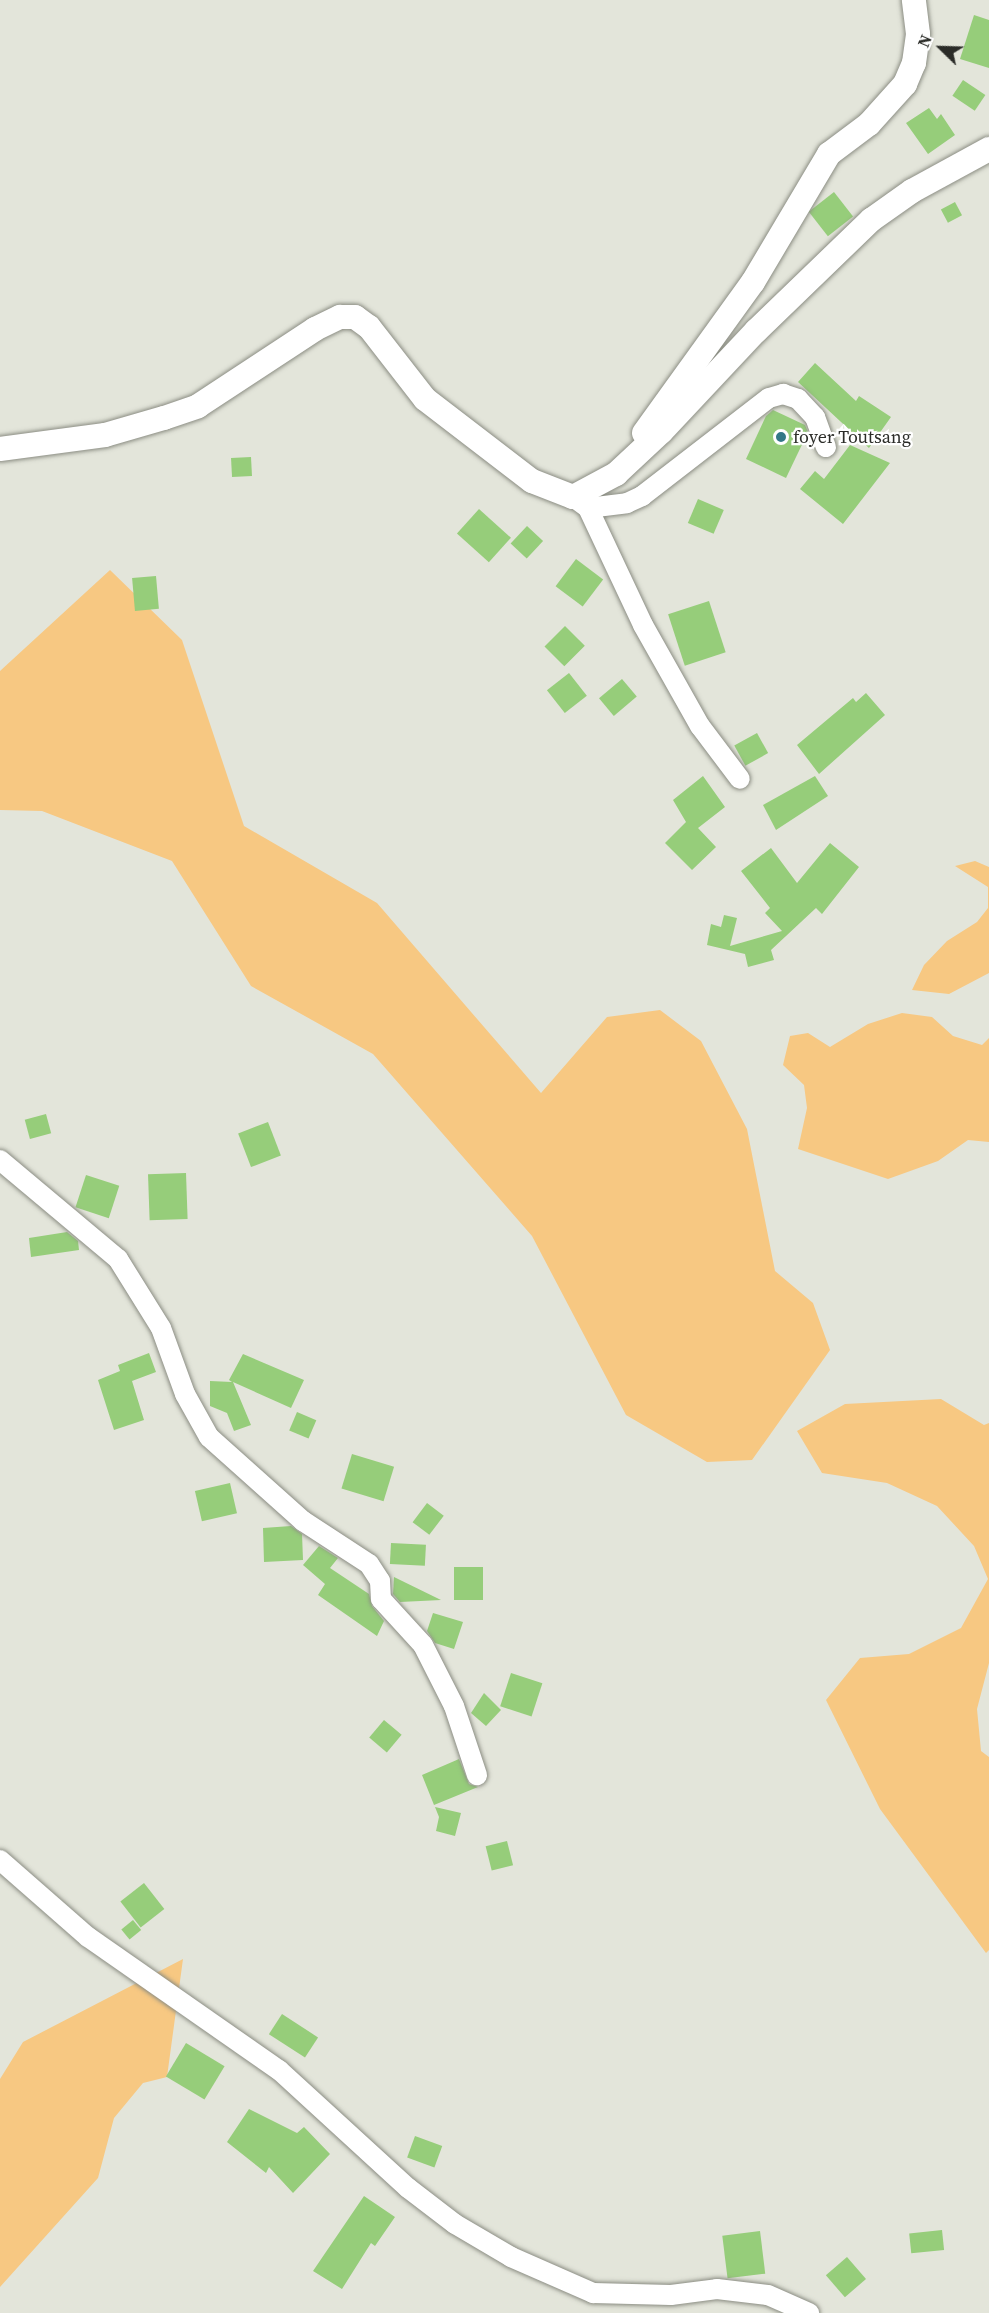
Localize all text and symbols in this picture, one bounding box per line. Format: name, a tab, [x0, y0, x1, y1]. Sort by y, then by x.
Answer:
north arrow	[911, 18, 971, 78]
text: N	[912, 31, 937, 51]
place label: foyer Toutsang	[793, 426, 911, 448]
marker: foyer Toutsang	[774, 430, 788, 444]

